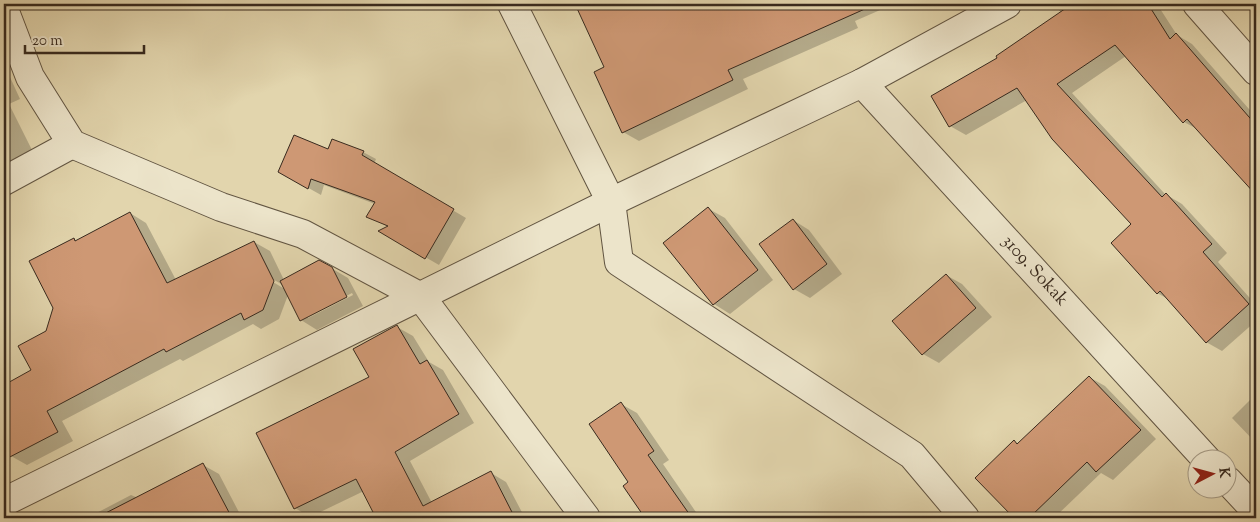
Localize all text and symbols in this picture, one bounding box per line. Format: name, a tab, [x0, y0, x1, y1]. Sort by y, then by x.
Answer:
scale bar	[25, 22, 144, 54]
text: 20 m	[32, 31, 63, 52]
street label: 3109. Sokak	[995, 230, 1074, 313]
north arrow	[1188, 450, 1238, 500]
text: K	[1212, 467, 1234, 480]

